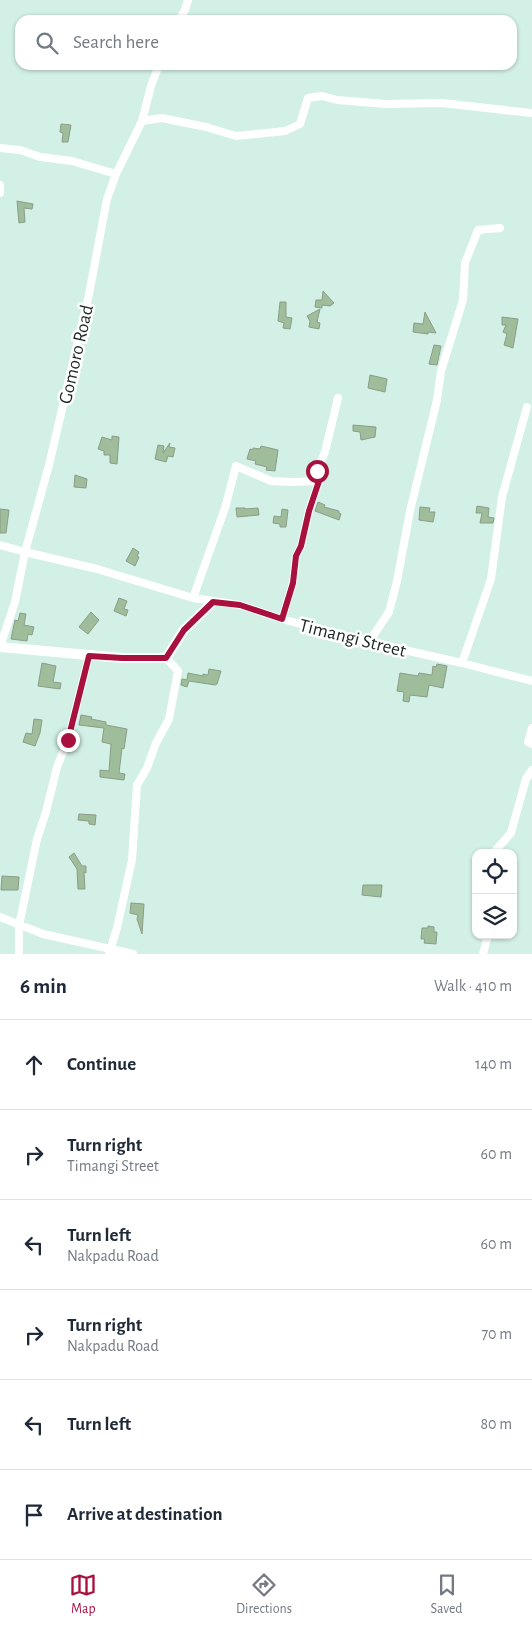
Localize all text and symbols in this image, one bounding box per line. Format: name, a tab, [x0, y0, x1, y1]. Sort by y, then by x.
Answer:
search box	[15, 15, 517, 70]
icon: search	[33, 29, 61, 57]
text: Search here	[73, 33, 159, 52]
street label: Gomoro Road	[56, 303, 97, 406]
route start	[306, 460, 329, 483]
street label: Timangi Street	[297, 616, 408, 661]
route end	[57, 729, 80, 752]
map controls	[472, 849, 517, 939]
button: locate	[472, 849, 517, 894]
button: layers	[472, 894, 517, 939]
text: 6 min	[20, 976, 67, 997]
text: Walk · 410 m	[434, 978, 512, 994]
icon: ahead	[20, 1051, 48, 1079]
text: Continue	[67, 1055, 136, 1074]
text: 140 m	[475, 1056, 512, 1072]
text: Turn right	[67, 1136, 142, 1155]
icon: right	[20, 1141, 48, 1169]
text: 60 m	[481, 1146, 512, 1162]
text: Timangi Street	[67, 1158, 159, 1174]
text: Turn left	[67, 1226, 131, 1245]
icon: left	[20, 1231, 48, 1259]
text: 60 m	[481, 1236, 512, 1252]
text: Nakpadu Road	[67, 1248, 159, 1264]
text: Turn right	[67, 1316, 142, 1335]
icon: right	[20, 1321, 48, 1349]
text: 70 m	[481, 1326, 512, 1342]
text: Nakpadu Road	[67, 1338, 159, 1354]
icon: left	[20, 1411, 48, 1439]
text: Turn left	[67, 1415, 131, 1434]
text: 80 m	[481, 1416, 512, 1432]
icon: arrive	[20, 1501, 48, 1529]
text: Arrive at destination	[67, 1505, 223, 1524]
tab: Map	[69, 1571, 97, 1618]
tab: Directions	[236, 1571, 292, 1618]
tab: Saved	[431, 1571, 463, 1618]

